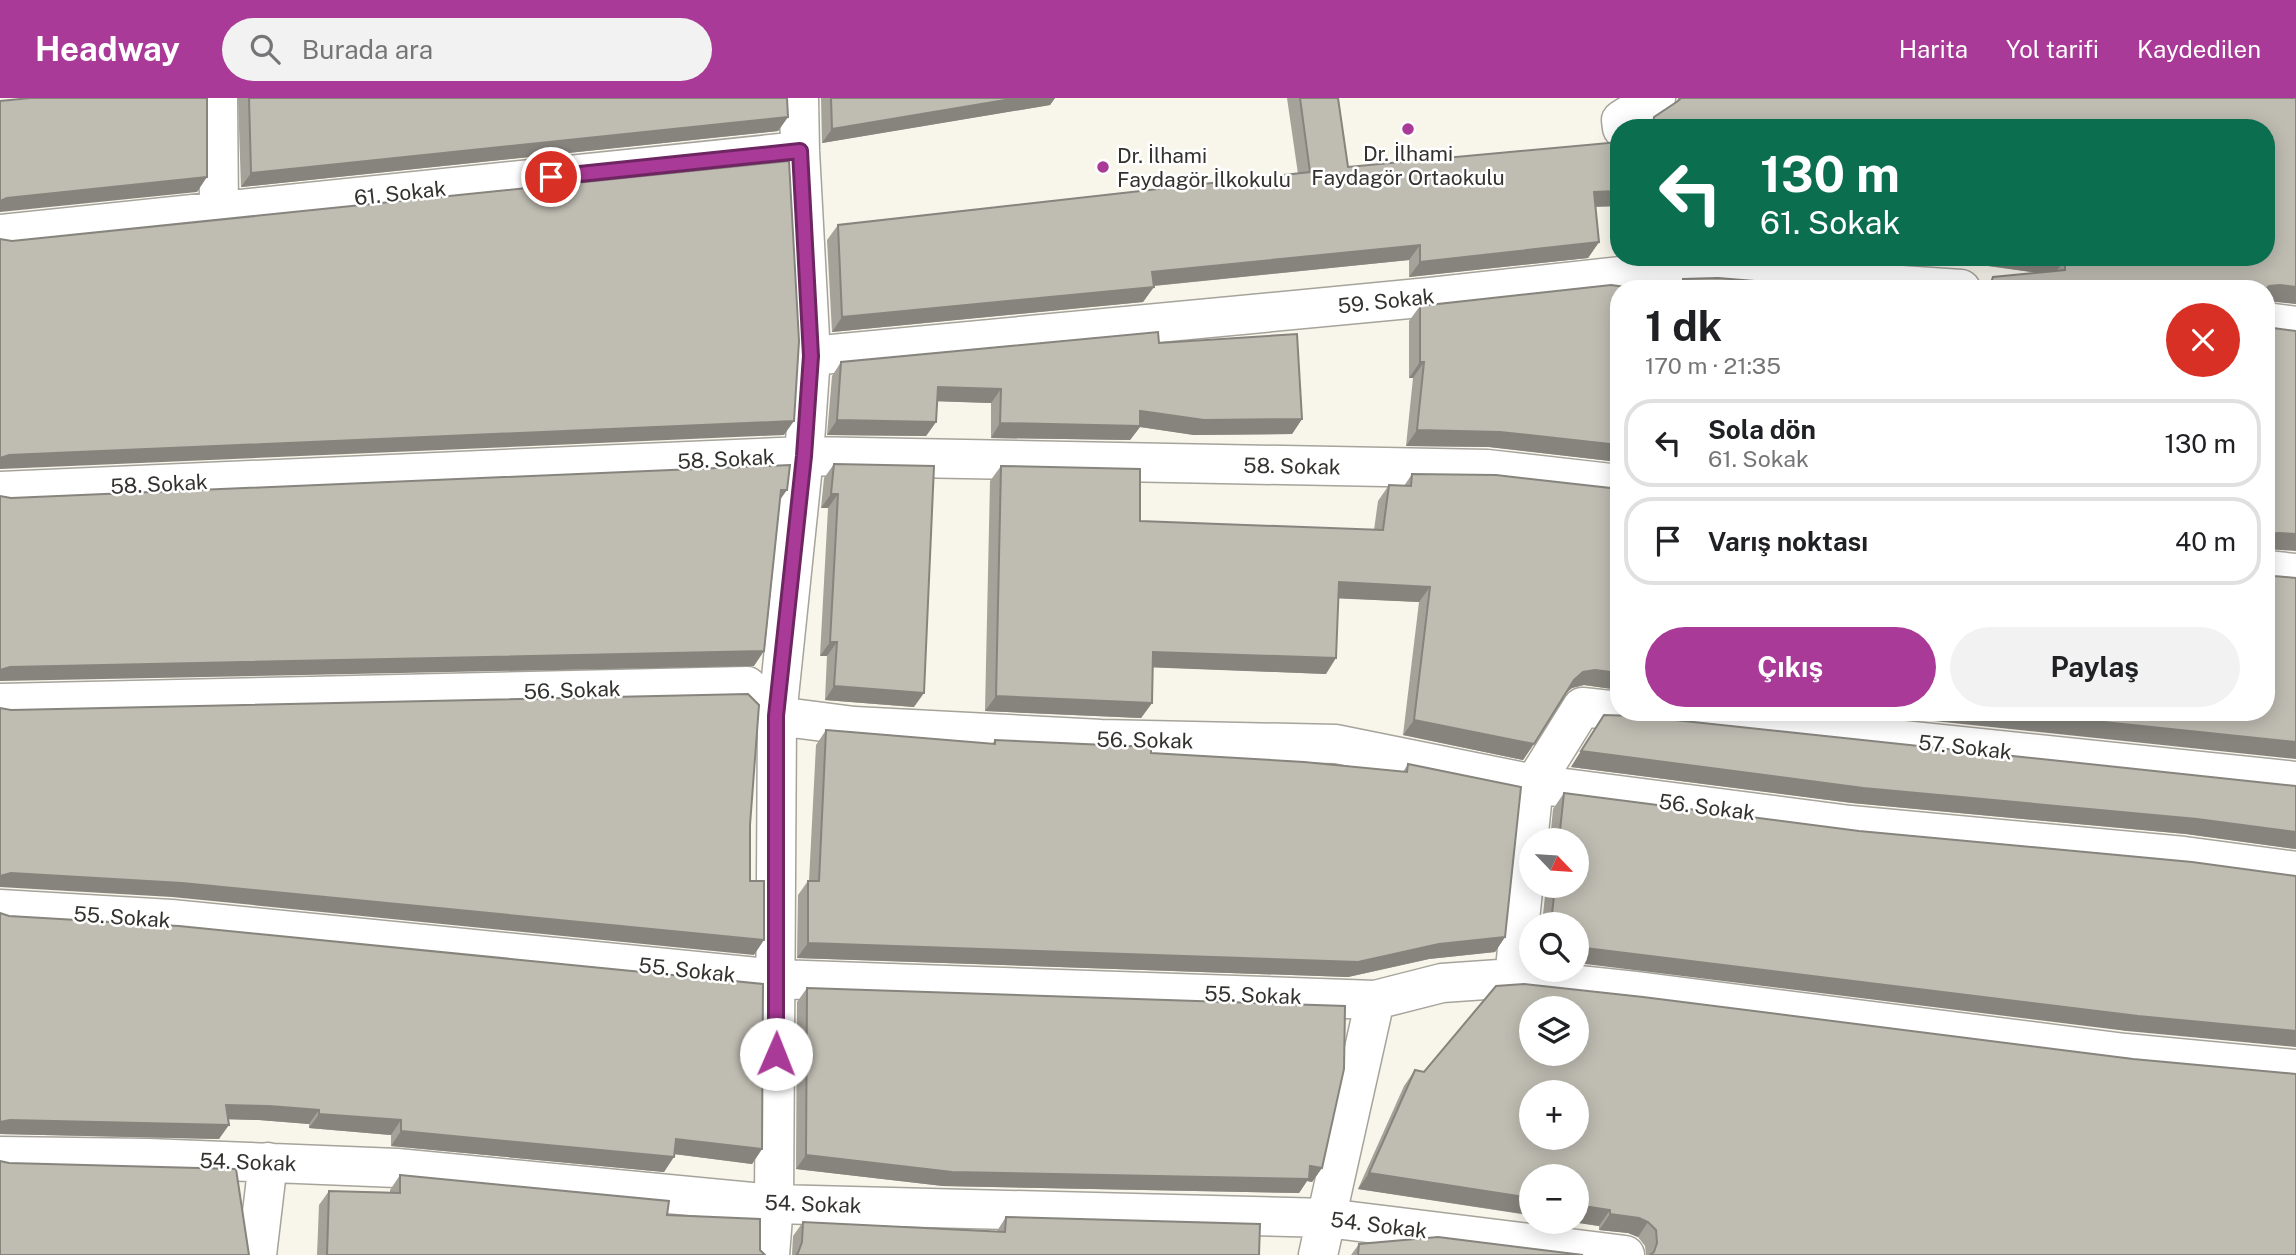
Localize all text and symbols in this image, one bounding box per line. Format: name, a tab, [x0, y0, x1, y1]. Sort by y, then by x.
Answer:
search box	[222, 18, 712, 81]
text: Headway	[35, 30, 180, 68]
icon: search	[246, 30, 284, 68]
text: Burada ara	[302, 34, 433, 65]
text: Harita	[1899, 35, 1968, 63]
text: Yol tarifi	[2006, 35, 2099, 63]
text: Kaydedilen	[2137, 35, 2261, 63]
marker: Dr. İlhami Faydagör Ortaokulu	[1400, 121, 1416, 137]
place label: Dr. İlhami Faydagör Ortaokulu	[1311, 141, 1505, 190]
place label: Dr. İlhami Faydagör İlkokulu	[1117, 143, 1291, 192]
text: 130 m	[1760, 145, 1900, 203]
pin	[521, 147, 581, 207]
icon: left	[1645, 147, 1736, 238]
icon: arrive	[532, 158, 570, 196]
marker: Dr. İlhami Faydagör İlkokulu	[1095, 159, 1111, 175]
street label: 61. Sokak	[353, 176, 447, 210]
text: 61. Sokak	[1760, 204, 1900, 241]
street label: 59. Sokak	[1336, 283, 1436, 319]
text: 1 dk	[1645, 301, 1722, 350]
button: close	[2166, 303, 2240, 377]
text: 170 m · 21:35	[1645, 352, 1781, 379]
text: Sola dön	[1708, 414, 1816, 445]
icon: left	[1649, 424, 1687, 462]
text: 130 m	[2164, 428, 2236, 459]
street label: 58. Sokak	[677, 444, 776, 474]
text: 61. Sokak	[1708, 445, 1809, 472]
street label: 58. Sokak	[1243, 453, 1341, 479]
street label: 58. Sokak	[110, 469, 209, 499]
icon: arrive	[1649, 522, 1687, 560]
text: Varış noktası	[1708, 526, 1868, 557]
text: 40 m	[2175, 526, 2236, 557]
button: Çıkış	[1645, 627, 1936, 707]
button: Paylaş	[1950, 627, 2240, 707]
street label: 56. Sokak	[523, 676, 621, 704]
street label: 56. Sokak	[1096, 727, 1194, 753]
street label: 57. Sokak	[1917, 730, 2013, 764]
street label: 56. Sokak	[1657, 789, 1757, 825]
north arrow	[1519, 828, 1589, 898]
map controls	[1519, 828, 1589, 1234]
street label: 55. Sokak	[73, 901, 172, 933]
button: search	[1519, 912, 1589, 982]
street label: 55. Sokak	[637, 952, 737, 988]
street label: 55. Sokak	[1204, 981, 1302, 1009]
button: layers	[1519, 996, 1589, 1066]
position arrow	[739, 1017, 813, 1091]
button: +	[1519, 1080, 1589, 1150]
street label: 54. Sokak	[199, 1148, 297, 1176]
button: −	[1519, 1164, 1589, 1234]
street label: 54. Sokak	[764, 1190, 862, 1218]
street label: 54. Sokak	[1329, 1207, 1429, 1243]

